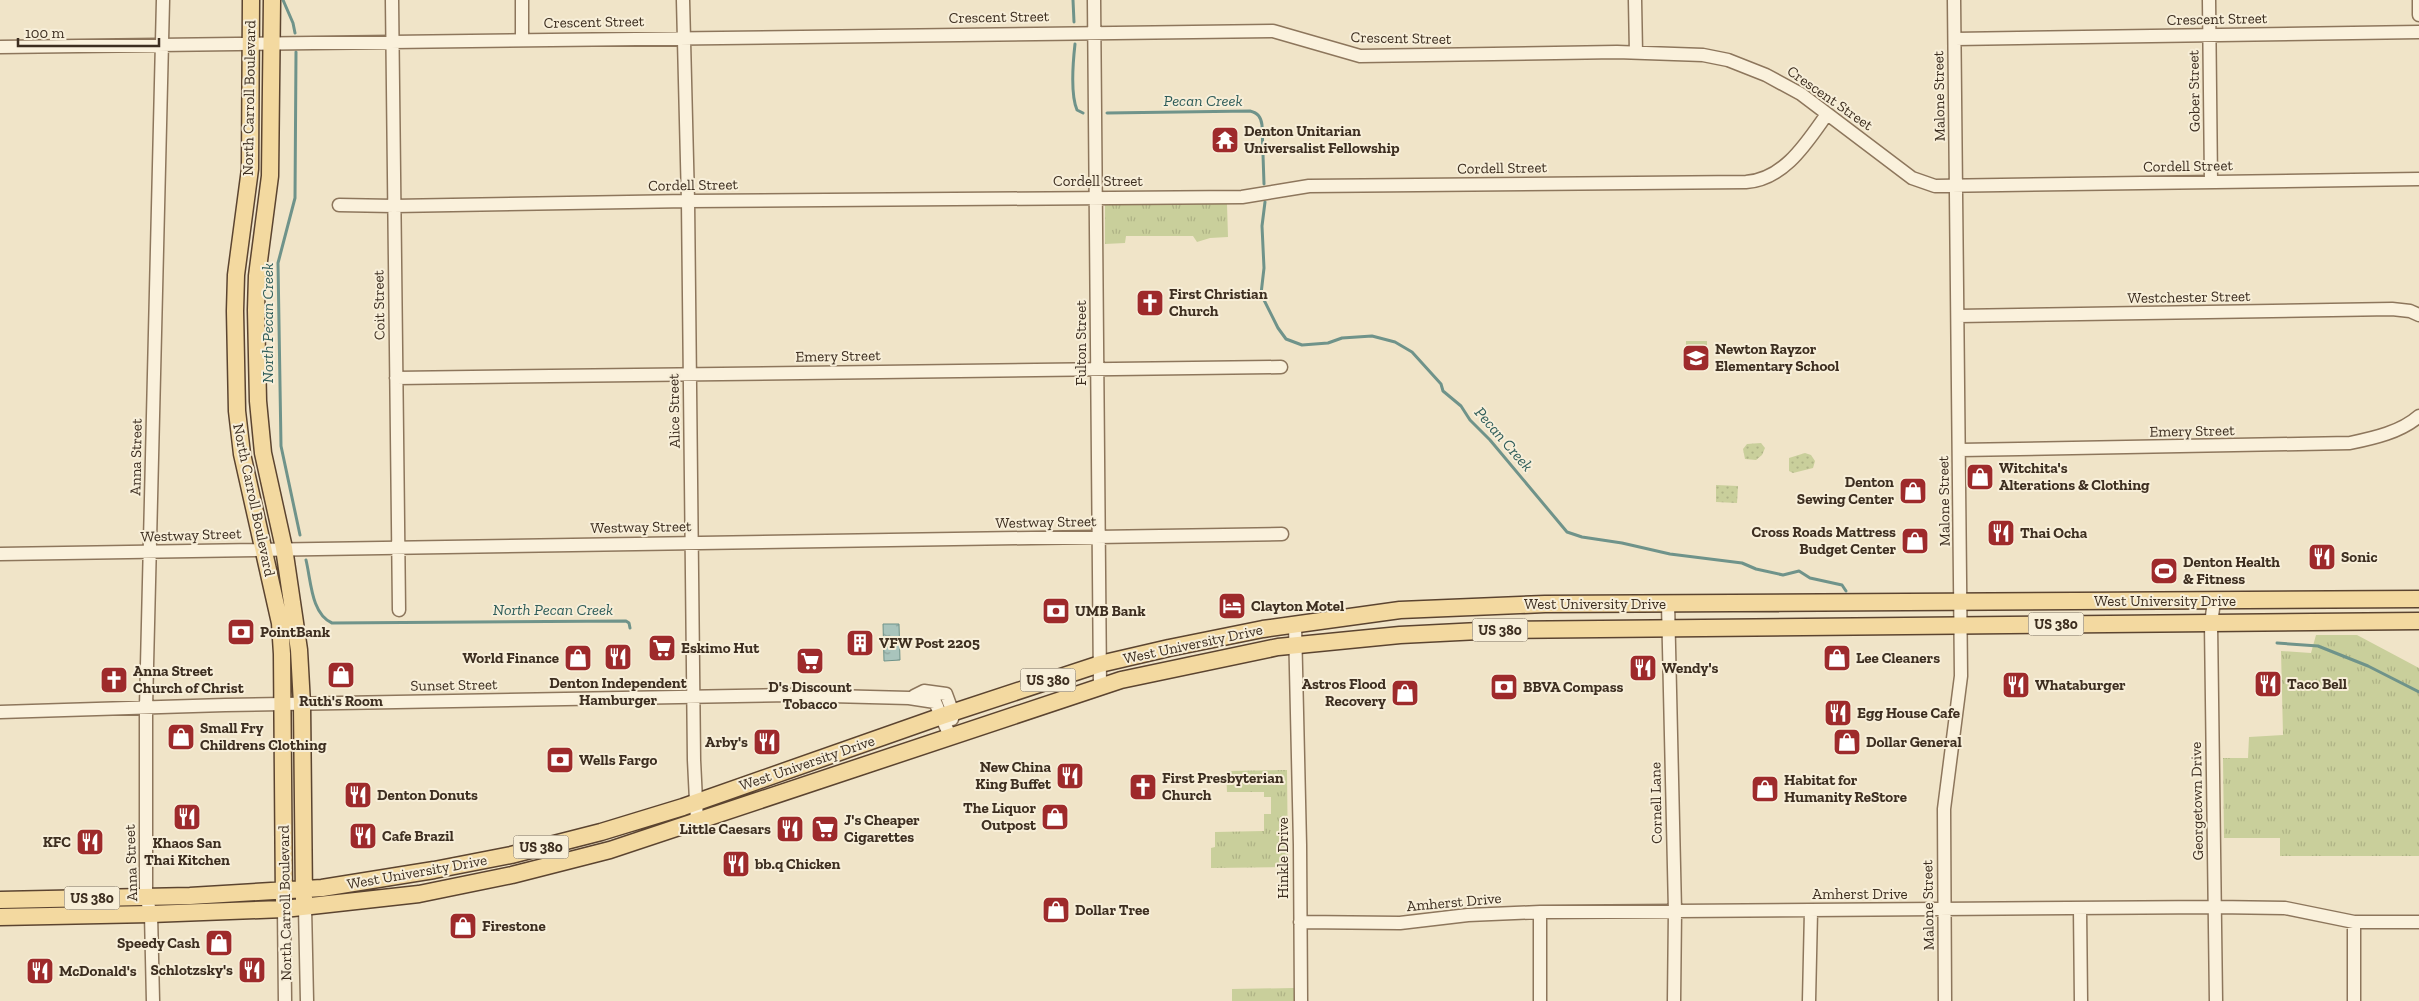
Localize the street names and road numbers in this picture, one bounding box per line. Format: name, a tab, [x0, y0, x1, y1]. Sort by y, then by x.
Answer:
street label: Crescent Street	[949, 7, 1050, 27]
street label: Crescent Street	[2167, 9, 2268, 29]
street label: Crescent Street	[544, 12, 645, 32]
street label: North Carroll Boulevard	[239, 19, 259, 176]
street label: Crescent Street	[1351, 28, 1452, 48]
street label: Gober Street	[2184, 49, 2204, 132]
street label: Malone Street	[1929, 50, 1949, 141]
street label: Crescent Street	[1784, 62, 1877, 134]
street label: Cordell Street	[2143, 156, 2234, 176]
street label: Cordell Street	[1457, 158, 1548, 178]
street label: Cordell Street	[1053, 172, 1143, 190]
street label: Cordell Street	[648, 175, 739, 195]
street label: Coit Street	[369, 269, 389, 340]
street label: Westchester Street	[2127, 287, 2251, 307]
street label: Fulton Street	[1072, 300, 1090, 386]
street label: Emery Street	[795, 346, 881, 366]
street label: Alice Street	[664, 373, 684, 449]
street label: Anna Street	[126, 418, 146, 496]
street label: Emery Street	[2149, 421, 2235, 441]
street label: North Carroll Boulevard	[229, 422, 279, 579]
street label: Malone Street	[1934, 455, 1954, 546]
street label: Westway Street	[995, 512, 1097, 532]
street label: Westway Street	[590, 517, 692, 537]
street label: Westway Street	[140, 524, 242, 546]
street label: West University Drive	[2094, 592, 2236, 610]
street label: West University Drive	[1524, 595, 1666, 613]
road number: US 380	[2028, 612, 2084, 636]
road number: US 380	[1472, 618, 1528, 642]
street label: West University Drive	[1122, 620, 1264, 668]
road number: US 380	[1020, 668, 1076, 692]
street label: Sunset Street	[410, 675, 498, 695]
street label: West University Drive	[737, 731, 877, 795]
street label: Georgetown Drive	[2187, 742, 2207, 860]
street label: Cornell Lane	[1646, 762, 1666, 844]
street label: Hinkle Drive	[1274, 817, 1292, 899]
street label: Anna Street	[121, 824, 141, 902]
street label: North Carroll Boulevard	[275, 824, 295, 981]
road number: US 380	[514, 836, 568, 859]
street label: West University Drive	[346, 851, 488, 893]
street label: Malone Street	[1918, 859, 1938, 950]
street label: Amherst Drive	[1812, 885, 1908, 903]
road number: US 380	[64, 886, 120, 910]
street label: Amherst Drive	[1406, 889, 1502, 915]

